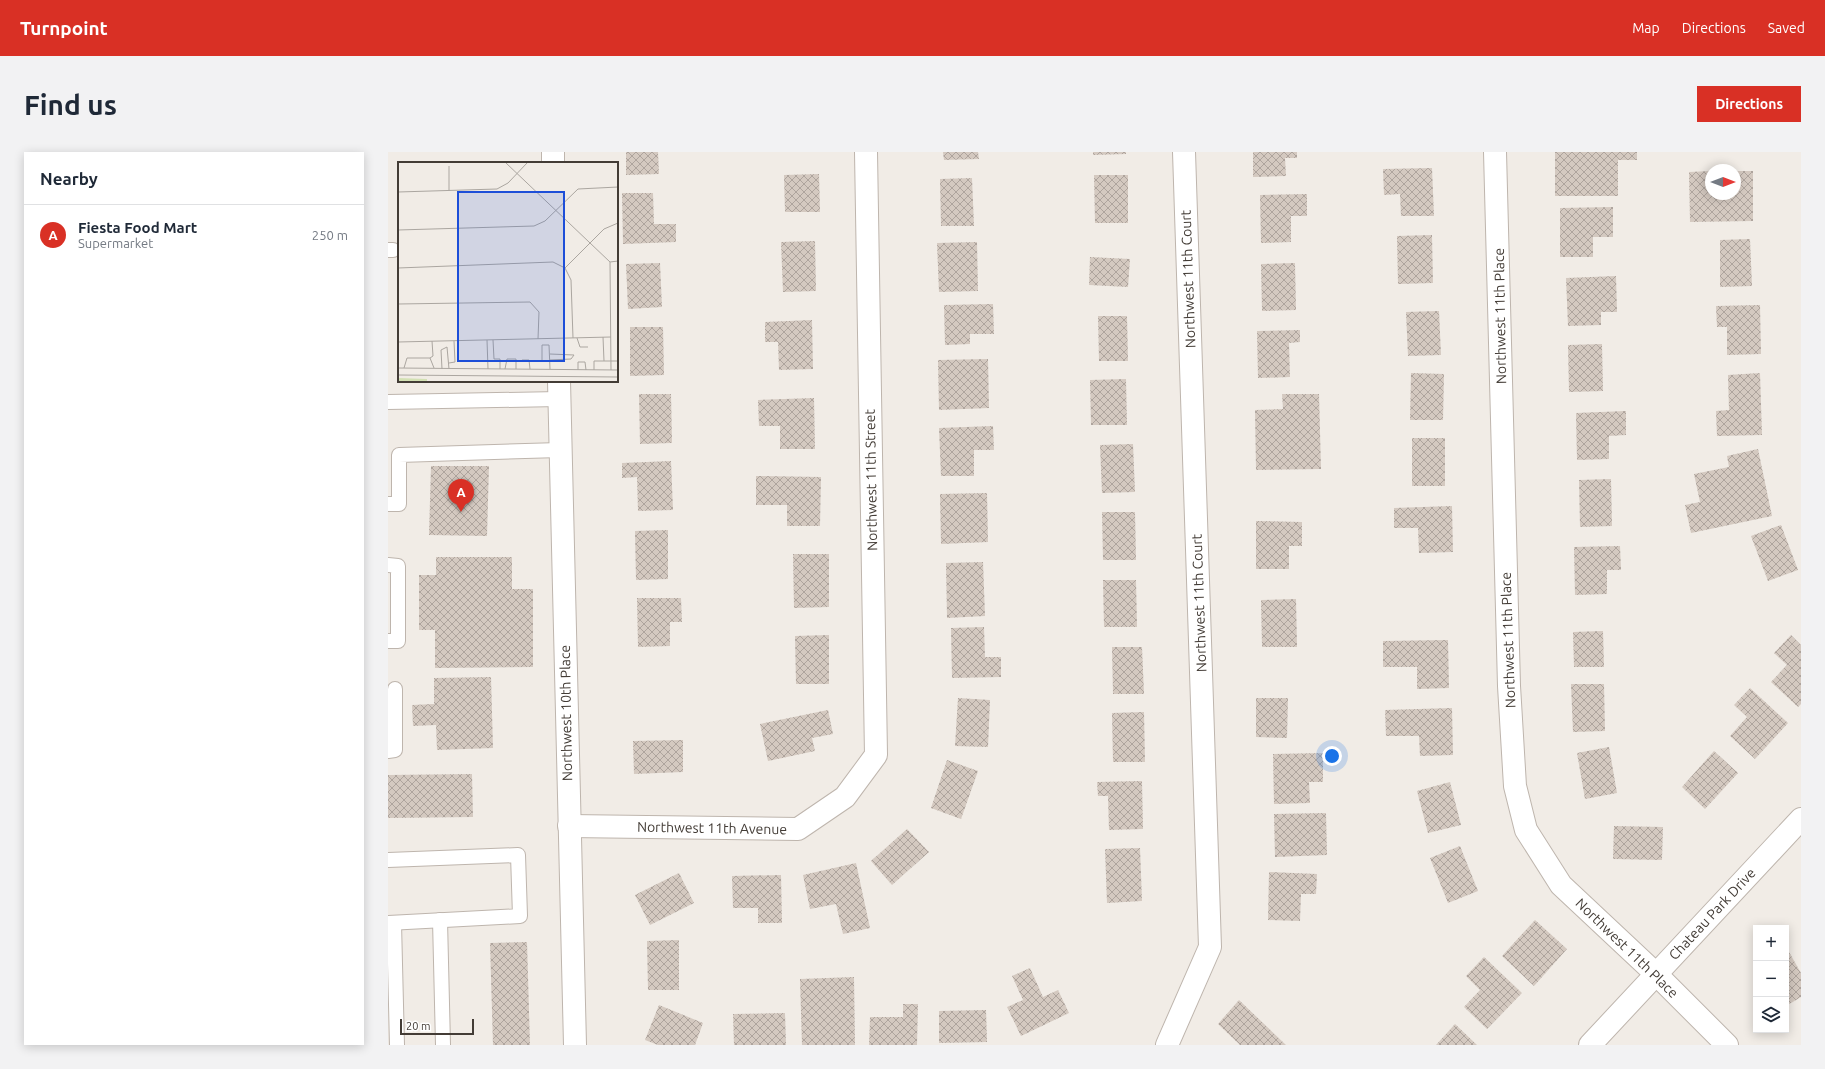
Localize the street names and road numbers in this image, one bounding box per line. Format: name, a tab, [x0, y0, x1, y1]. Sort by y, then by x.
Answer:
street label: Northwest 11th Court	[1178, 209, 1198, 348]
street label: Northwest 11th Place	[1491, 248, 1509, 384]
street label: Northwest 11th Street	[862, 408, 880, 551]
street label: Northwest 11th Court	[1189, 533, 1209, 672]
street label: Northwest 11th Place	[1498, 572, 1518, 708]
street label: Northwest 10th Place	[557, 645, 575, 781]
street label: Northwest 11th Avenue	[637, 819, 787, 837]
street label: Chateau Park Drive	[1665, 865, 1759, 963]
street label: Northwest 11th Place	[1572, 895, 1682, 1001]

